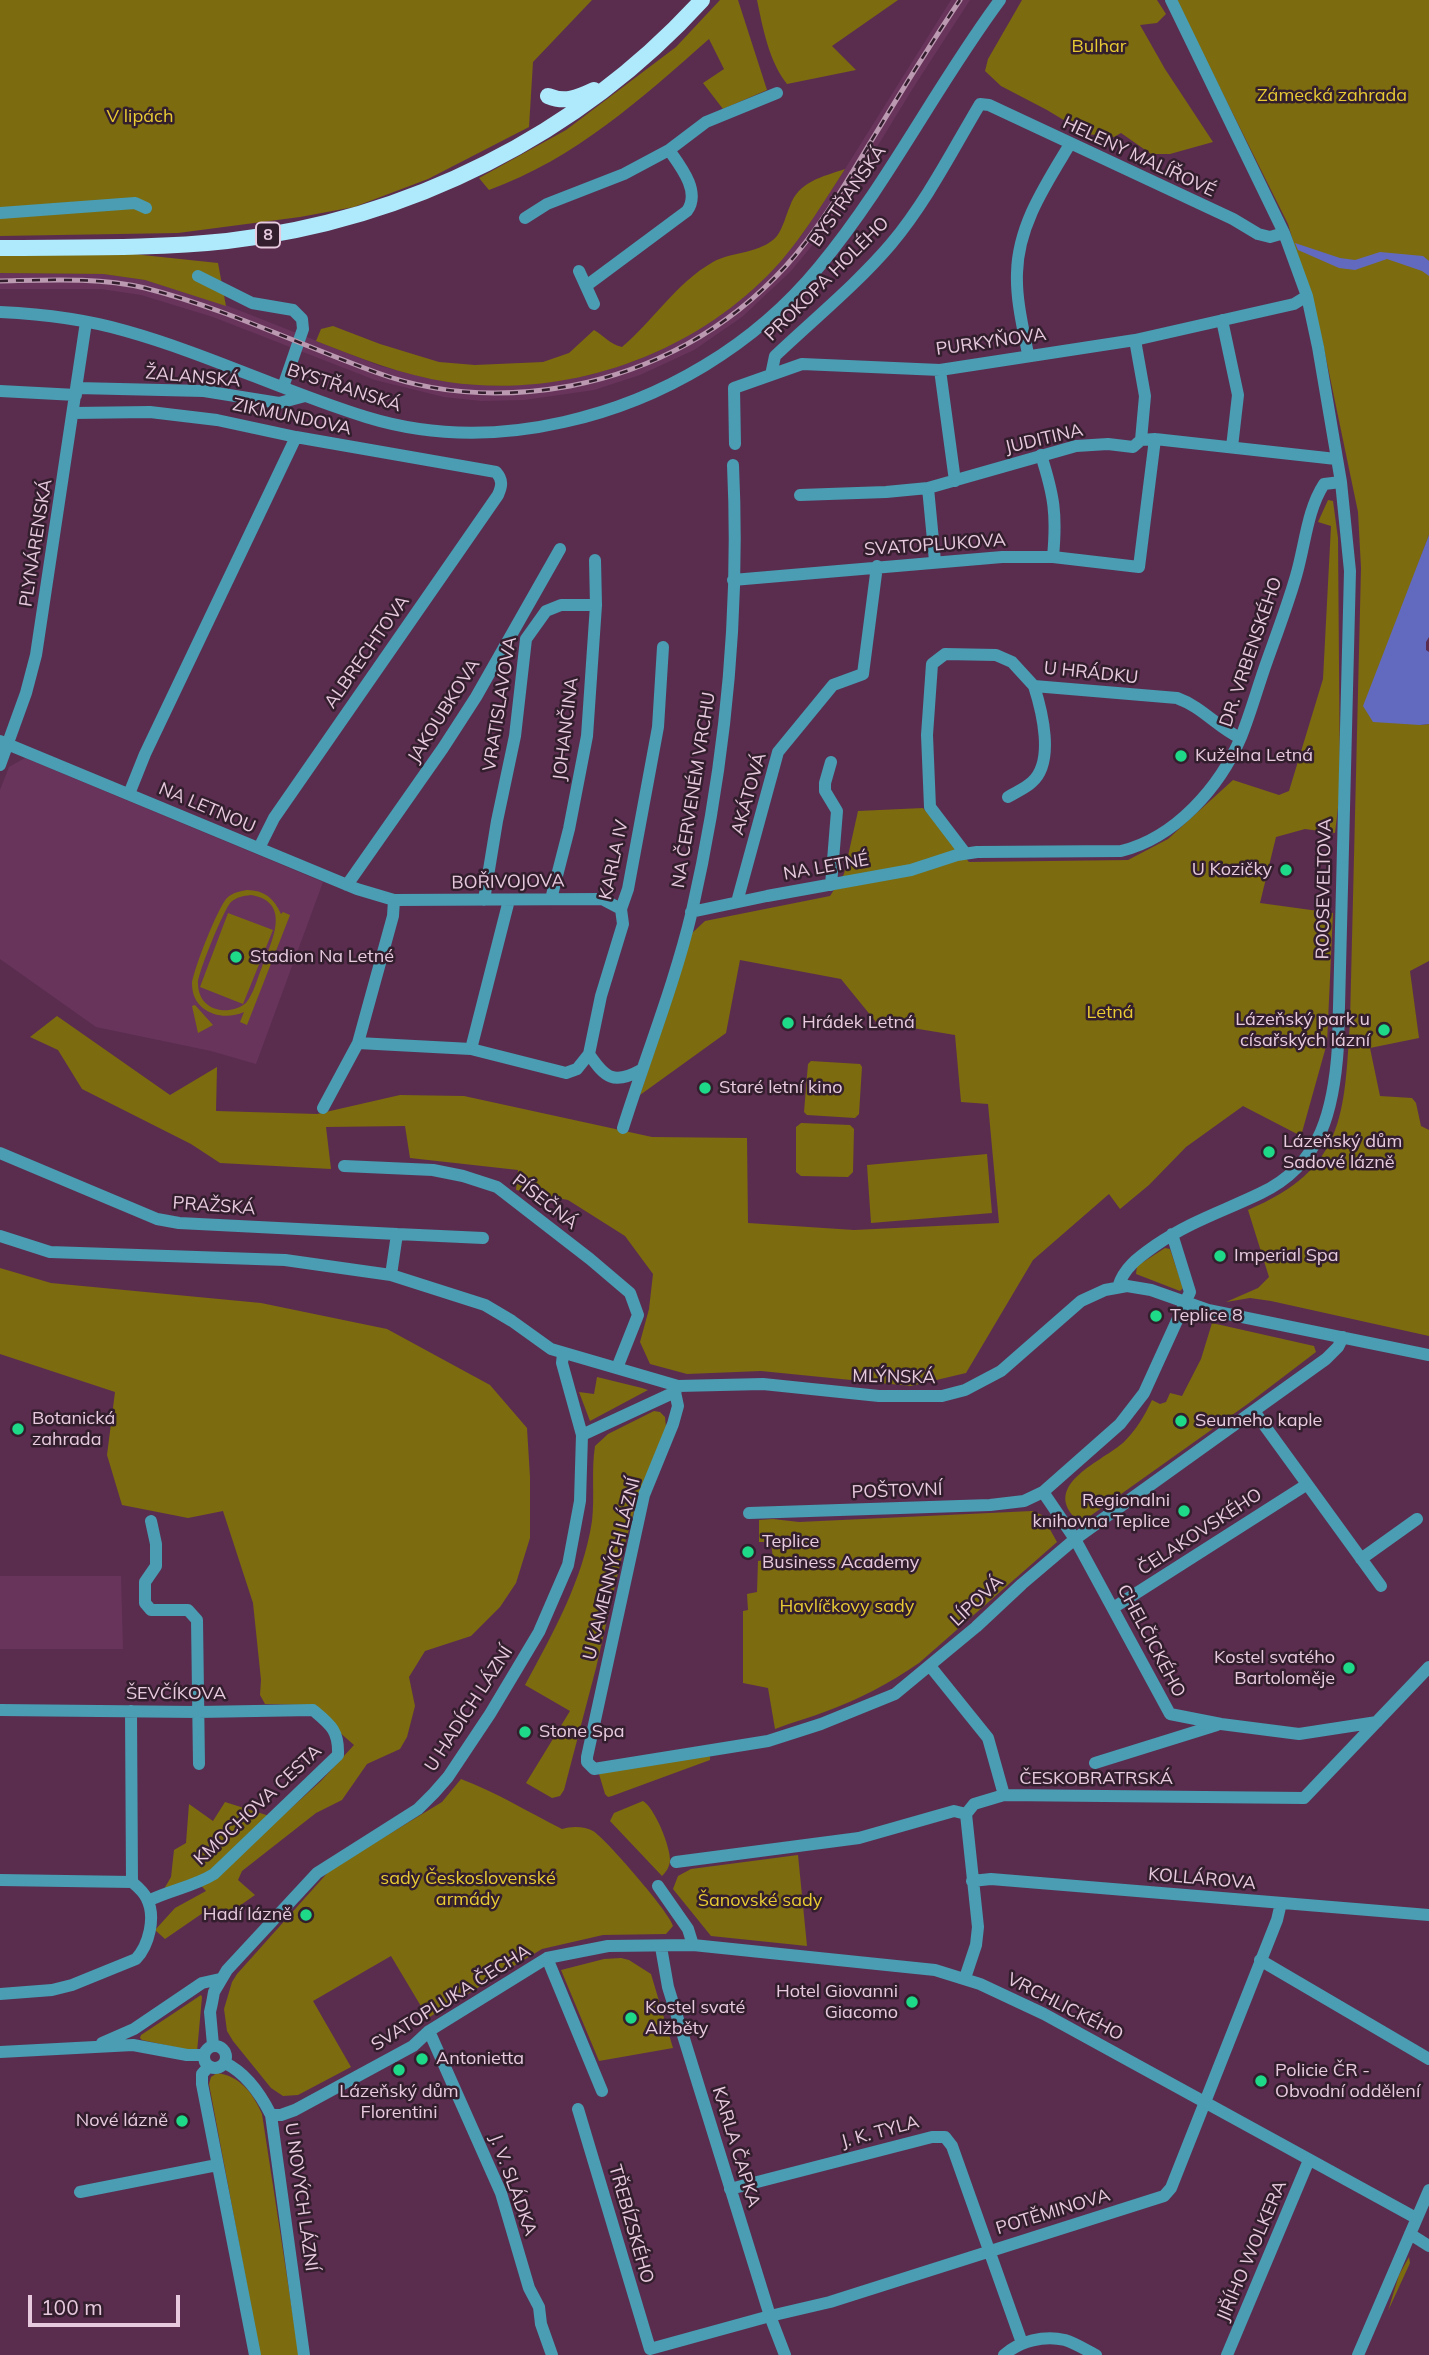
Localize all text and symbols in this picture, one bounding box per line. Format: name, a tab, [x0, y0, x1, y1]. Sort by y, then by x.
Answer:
park label: Bulhar	[1072, 36, 1126, 58]
park label: Zámecká zahrada	[1257, 85, 1407, 107]
park label: V lipách	[107, 106, 173, 128]
street label: HELENY MALÍŘOVÉ	[1059, 112, 1219, 202]
street label: BYSTŘANSKÁ	[805, 141, 891, 251]
street label: PROKOPA HOLÉHO	[760, 212, 894, 346]
road number: 8	[256, 222, 280, 247]
street label: PURKYŇOVA	[934, 324, 1048, 360]
street label: BYSTŘANSKÁ	[284, 359, 404, 417]
street label: ŽALANSKÁ	[145, 362, 241, 392]
street label: ZIKMUNDOVA	[231, 394, 353, 440]
street label: JUDITINA	[1003, 420, 1085, 458]
street label: PLYNÁRENSKÁ	[15, 478, 57, 608]
street label: SVATOPLUKOVA	[863, 529, 1007, 561]
street label: DR. VRBENSKÉHO	[1215, 574, 1287, 730]
street label: ALBRECHTOVA	[320, 591, 414, 713]
street label: VRATISLAVOVA	[479, 635, 521, 773]
street label: JAKOUBKOVA	[403, 655, 485, 767]
street label: U HRÁDKU	[1043, 657, 1139, 689]
street label: JOHANČINA	[549, 676, 583, 782]
street label: NA ČERVENÉM VRCHU	[668, 691, 720, 889]
place label: Kuželna Letná	[1195, 745, 1313, 767]
marker: Kuželna Letná	[1173, 748, 1189, 764]
street label: AKÁTOVÁ	[727, 750, 771, 838]
street label: NA LETNOU	[155, 778, 259, 838]
street label: KARLA IV	[595, 818, 633, 902]
street label: ROOSEVELTOVA	[1312, 818, 1336, 960]
street label: NA LETNÉ	[782, 849, 870, 885]
place label: U Kozičky	[1192, 859, 1272, 881]
marker: U Kozičky	[1278, 862, 1294, 878]
street label: BOŘIVOJOVA	[451, 870, 565, 894]
place label: Stadion Na Letné	[250, 946, 394, 968]
marker: Stadion Na Letné	[228, 949, 244, 965]
park label: Letná	[1086, 1002, 1134, 1024]
place label: Lázeňský park u císařských lázní	[1235, 1009, 1370, 1052]
place label: Hrádek Letná	[802, 1012, 915, 1034]
marker: Hrádek Letná	[780, 1015, 796, 1031]
marker: Lázeňský park u císařských lázní	[1376, 1022, 1392, 1038]
place label: Staré letní kino	[719, 1077, 842, 1099]
marker: Staré letní kino	[697, 1080, 713, 1096]
place label: Lázeňský dům Sadové lázně	[1283, 1131, 1402, 1174]
marker: Lázeňský dům Sadové lázně	[1261, 1144, 1277, 1160]
street label: PÍSEČNÁ	[508, 1170, 582, 1234]
street label: PRAŽSKÁ	[172, 1192, 256, 1220]
place label: Imperial Spa	[1234, 1245, 1338, 1267]
marker: Imperial Spa	[1212, 1248, 1228, 1264]
place label: Teplice 8	[1170, 1305, 1243, 1327]
marker: Teplice 8	[1148, 1308, 1164, 1324]
street label: MLÝNSKÁ	[852, 1365, 936, 1389]
place label: Botanická zahrada	[32, 1408, 115, 1450]
place label: Seumeho kaple	[1195, 1410, 1322, 1432]
marker: Seumeho kaple	[1173, 1413, 1189, 1429]
marker: Botanická zahrada	[10, 1421, 26, 1437]
street label: U KAMENNÝCH LÁZNÍ	[579, 1476, 645, 1662]
street label: POŠTOVNÍ	[851, 1479, 943, 1503]
street label: ČELAKOVSKÉHO	[1134, 1484, 1266, 1580]
place label: Regionalni knihovna Teplice	[1032, 1490, 1170, 1532]
marker: Regionalni knihovna Teplice	[1176, 1503, 1192, 1519]
place label: Teplice Business Academy	[762, 1531, 919, 1574]
marker: Teplice Business Academy	[740, 1544, 756, 1560]
street label: LÍPOVÁ	[946, 1571, 1008, 1631]
street label: CHELČICKÉHO	[1112, 1581, 1190, 1701]
park label: Havlíčkovy sady	[780, 1596, 914, 1618]
street label: U HADÍCH LÁZNÍ	[420, 1642, 518, 1776]
place label: Kostel svatého Bartoloměje	[1214, 1647, 1335, 1690]
marker: Kostel svatého Bartoloměje	[1341, 1660, 1357, 1676]
street label: ŠEVČÍKOVA	[126, 1683, 226, 1705]
place label: Stone Spa	[539, 1721, 625, 1743]
marker: Stone Spa	[517, 1724, 533, 1740]
street label: KMOCHOVA CESTA	[190, 1740, 326, 1870]
street label: ČESKOBRATRSKÁ	[1019, 1768, 1173, 1790]
street label: KOLLÁROVA	[1147, 1864, 1257, 1894]
park label: sady Československé armády	[380, 1868, 556, 1910]
park label: Šanovské sady	[698, 1890, 822, 1912]
place label: Hadí lázně	[203, 1904, 292, 1926]
marker: Hadí lázně	[298, 1907, 314, 1923]
street label: SVATOPLUKA ČECHA	[367, 1940, 535, 2056]
street label: VRCHLICKÉHO	[1003, 1968, 1127, 2046]
place label: Hotel Giovanni Giacomo	[776, 1981, 898, 2024]
marker: Hotel Giovanni Giacomo	[904, 1994, 920, 2010]
place label: Kostel svaté Alžběty	[645, 1997, 745, 2039]
marker: Kostel svaté Alžběty	[623, 2010, 639, 2026]
place label: Antonietta	[436, 2048, 524, 2070]
marker: Antonietta	[414, 2051, 430, 2067]
place label: Policie ČR - Obvodní oddělení	[1275, 2060, 1420, 2102]
marker: Lázeňský dům Florentini	[391, 2062, 407, 2078]
marker: Policie ČR - Obvodní oddělení	[1253, 2073, 1269, 2089]
place label: Lázeňský dům Florentini	[339, 2081, 459, 2124]
street label: KARLA ČAPKA	[707, 2084, 765, 2210]
place label: Nové lázně	[76, 2110, 168, 2132]
street label: J. K. TYLA	[839, 2111, 921, 2153]
marker: Nové lázně	[174, 2113, 190, 2129]
street label: U NOVÝCH LÁZNÍ	[280, 2121, 322, 2273]
street label: J. V. SLÁDKA	[485, 2131, 541, 2239]
street label: TŘEBÍZSKÉHO	[604, 2162, 658, 2286]
street label: JIŘÍHO WOLKERA	[1213, 2177, 1291, 2325]
street label: POTĚMINOVA	[993, 2184, 1113, 2240]
scale bar	[32, 2282, 184, 2326]
text: 100 m	[41, 2294, 103, 2320]

